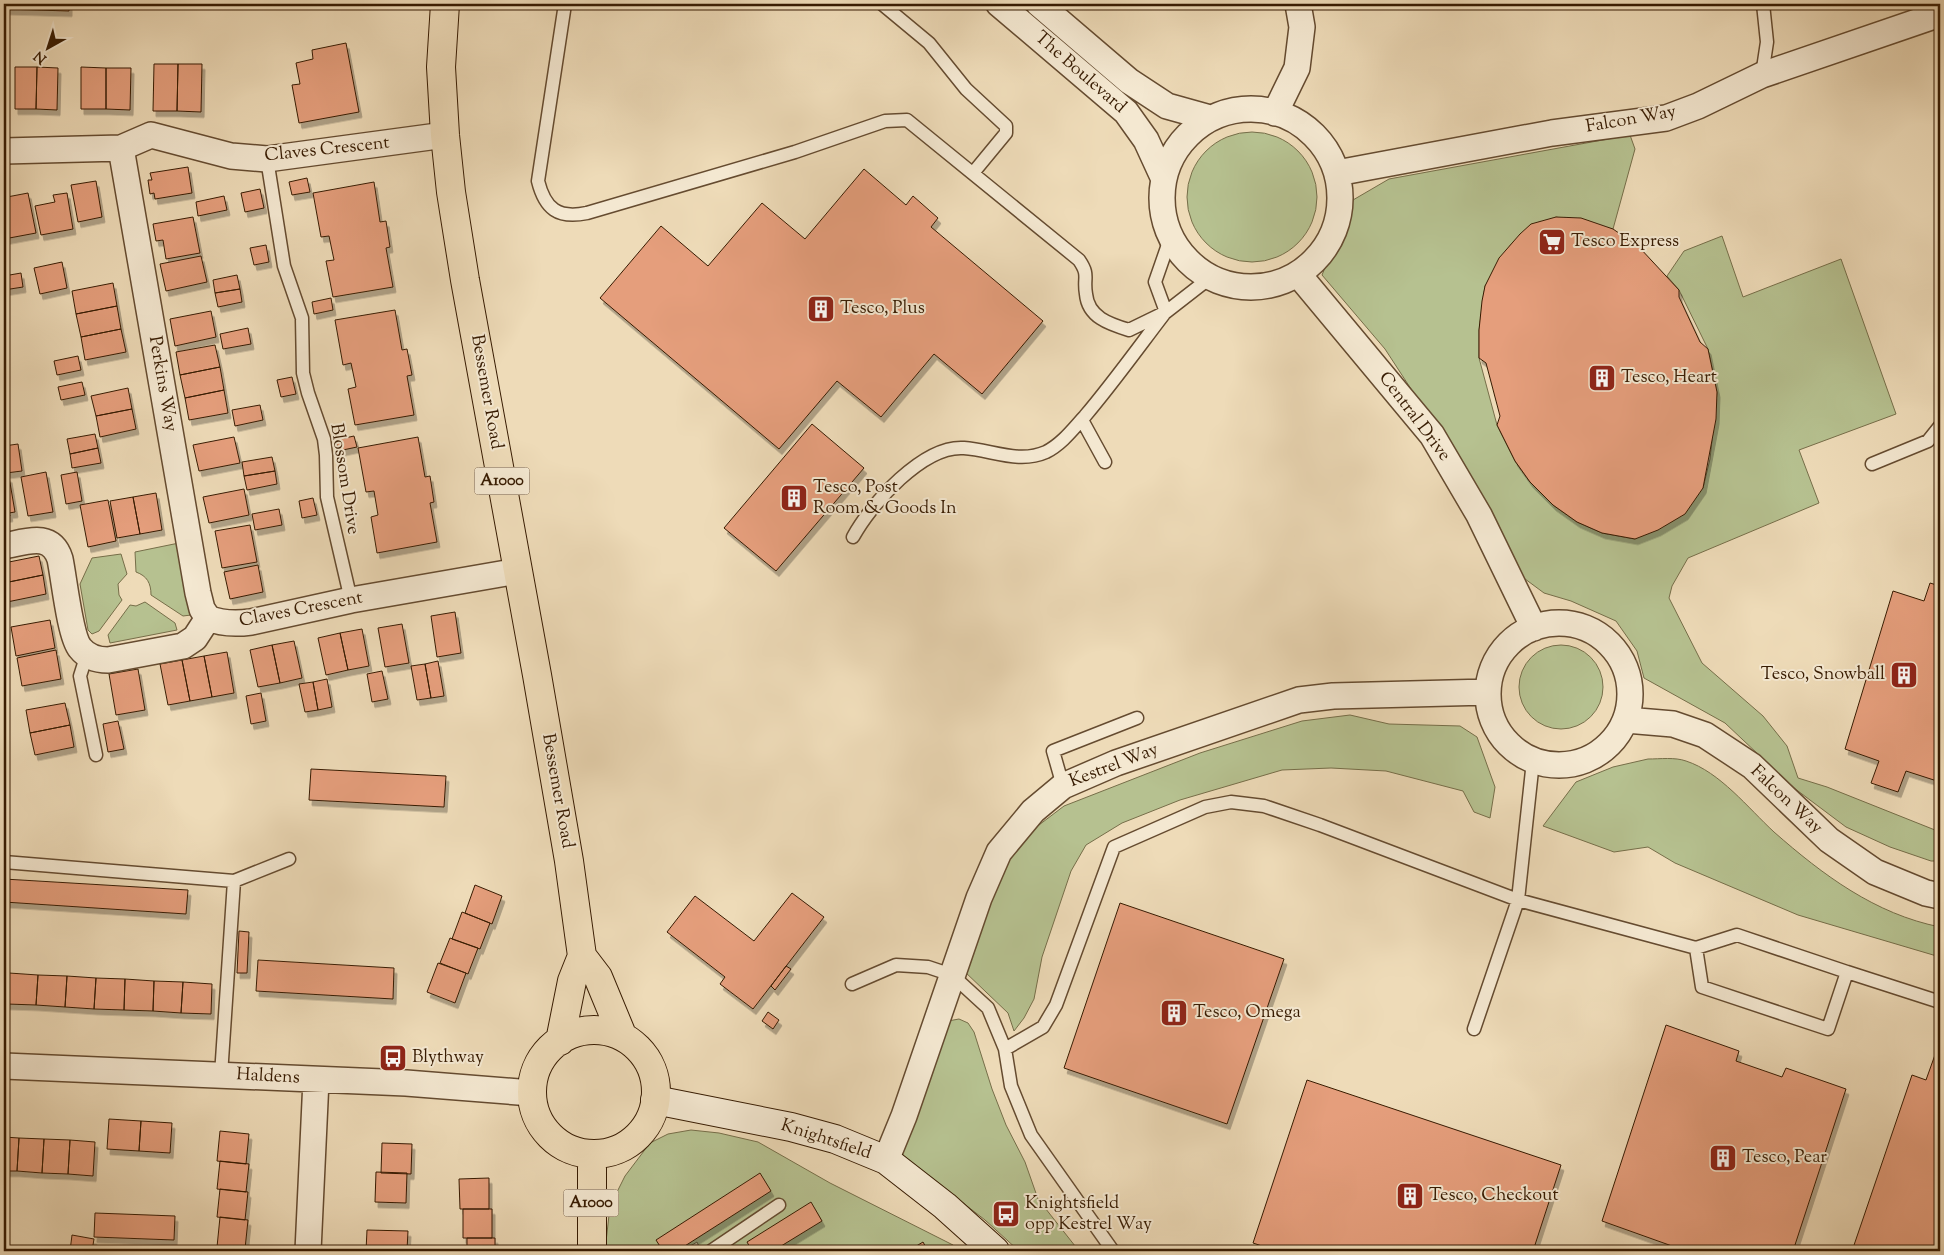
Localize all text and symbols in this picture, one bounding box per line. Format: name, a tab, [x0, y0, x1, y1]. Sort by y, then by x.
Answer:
north arrow	[22, 22, 72, 72]
street label: The Boulevard	[1028, 26, 1132, 120]
text: N	[30, 45, 52, 68]
street label: Falcon Way	[1584, 99, 1678, 141]
street label: Claves Crescent	[263, 131, 391, 169]
supermarket icon: Tesco Express	[1537, 227, 1567, 257]
place label: Tesco Express	[1571, 229, 1679, 255]
building icon: Tesco, Plus	[806, 294, 836, 324]
place label: Tesco, Plus	[840, 296, 925, 322]
street label: Bessemer Road	[463, 332, 509, 452]
street label: Perkins Way	[141, 334, 183, 434]
building icon: Tesco, Heart	[1587, 363, 1617, 393]
place label: Tesco, Heart	[1621, 365, 1717, 391]
street label: Central Drive	[1372, 367, 1456, 467]
street label: Blossom Drive	[322, 422, 366, 536]
road number: A1000	[474, 468, 530, 494]
place label: Tesco, Post Room & Goods In	[813, 475, 957, 522]
building icon: Tesco, Post Room & Goods In	[779, 483, 809, 513]
street label: Claves Crescent	[237, 585, 365, 635]
building icon: Tesco, Snowball	[1889, 660, 1919, 690]
place label: Tesco, Snowball	[1761, 662, 1885, 688]
street label: Bessemer Road	[534, 731, 580, 851]
street label: Kestrel Way	[1066, 737, 1162, 795]
street label: Falcon Way	[1744, 759, 1828, 841]
building icon: Tesco, Omega	[1159, 998, 1189, 1028]
place label: Tesco, Omega	[1193, 1000, 1301, 1026]
bus stop icon: Blythway	[378, 1043, 408, 1073]
place label: Blythway	[412, 1045, 484, 1071]
street label: Haldens	[236, 1062, 300, 1092]
street label: Knightsfield	[777, 1113, 875, 1167]
building icon: Tesco, Pear	[1708, 1143, 1738, 1173]
place label: Tesco, Pear	[1742, 1145, 1827, 1171]
building icon: Tesco, Checkout	[1395, 1181, 1425, 1211]
place label: Tesco, Checkout	[1429, 1183, 1559, 1209]
road number: A1000	[564, 1190, 618, 1216]
place label: Knightsfield opp Kestrel Way	[1025, 1191, 1152, 1238]
bus stop icon: Knightsfield opp Kestrel Way	[991, 1199, 1021, 1229]

